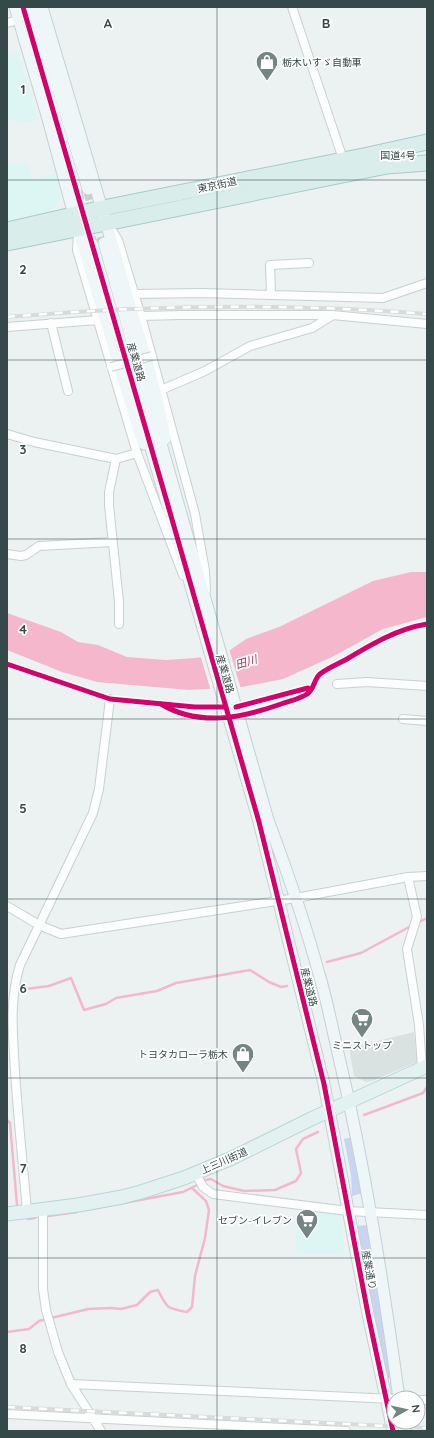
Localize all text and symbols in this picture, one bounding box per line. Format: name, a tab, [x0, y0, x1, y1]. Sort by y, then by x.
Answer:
text: A	[104, 15, 113, 31]
text: B	[322, 15, 330, 31]
shop icon: 栃木いすゞ自動車	[254, 49, 280, 82]
place label: 栃木いすゞ自動車	[282, 56, 362, 69]
text: 1	[20, 81, 26, 97]
street label: 国道4号	[380, 149, 416, 162]
street label: 東京街道	[196, 174, 238, 196]
text: 2	[19, 261, 27, 277]
street label: 産業道路	[124, 341, 148, 383]
text: 3	[20, 441, 27, 457]
text: 4	[19, 621, 27, 637]
water label: 田川	[233, 652, 260, 672]
street label: 産業道路	[213, 653, 237, 695]
text: 5	[19, 800, 27, 816]
street label: 産業道路	[298, 966, 320, 1008]
text: 6	[19, 980, 27, 996]
supermarket icon: ミニストップ	[349, 1006, 375, 1039]
place label: ミニストップ	[332, 1039, 392, 1052]
shop icon: トヨタカローラ栃木	[230, 1041, 256, 1074]
place label: トヨタカローラ栃木	[138, 1048, 228, 1061]
street label: 上三川街道	[199, 1145, 249, 1177]
text: 7	[19, 1160, 27, 1176]
supermarket icon: セブン-イレブン	[294, 1207, 320, 1240]
place label: セブン-イレブン	[218, 1214, 292, 1227]
street label: 産業通り	[359, 1249, 379, 1291]
text: 8	[19, 1340, 27, 1356]
north arrow	[386, 1390, 426, 1430]
text: N	[408, 1404, 423, 1414]

